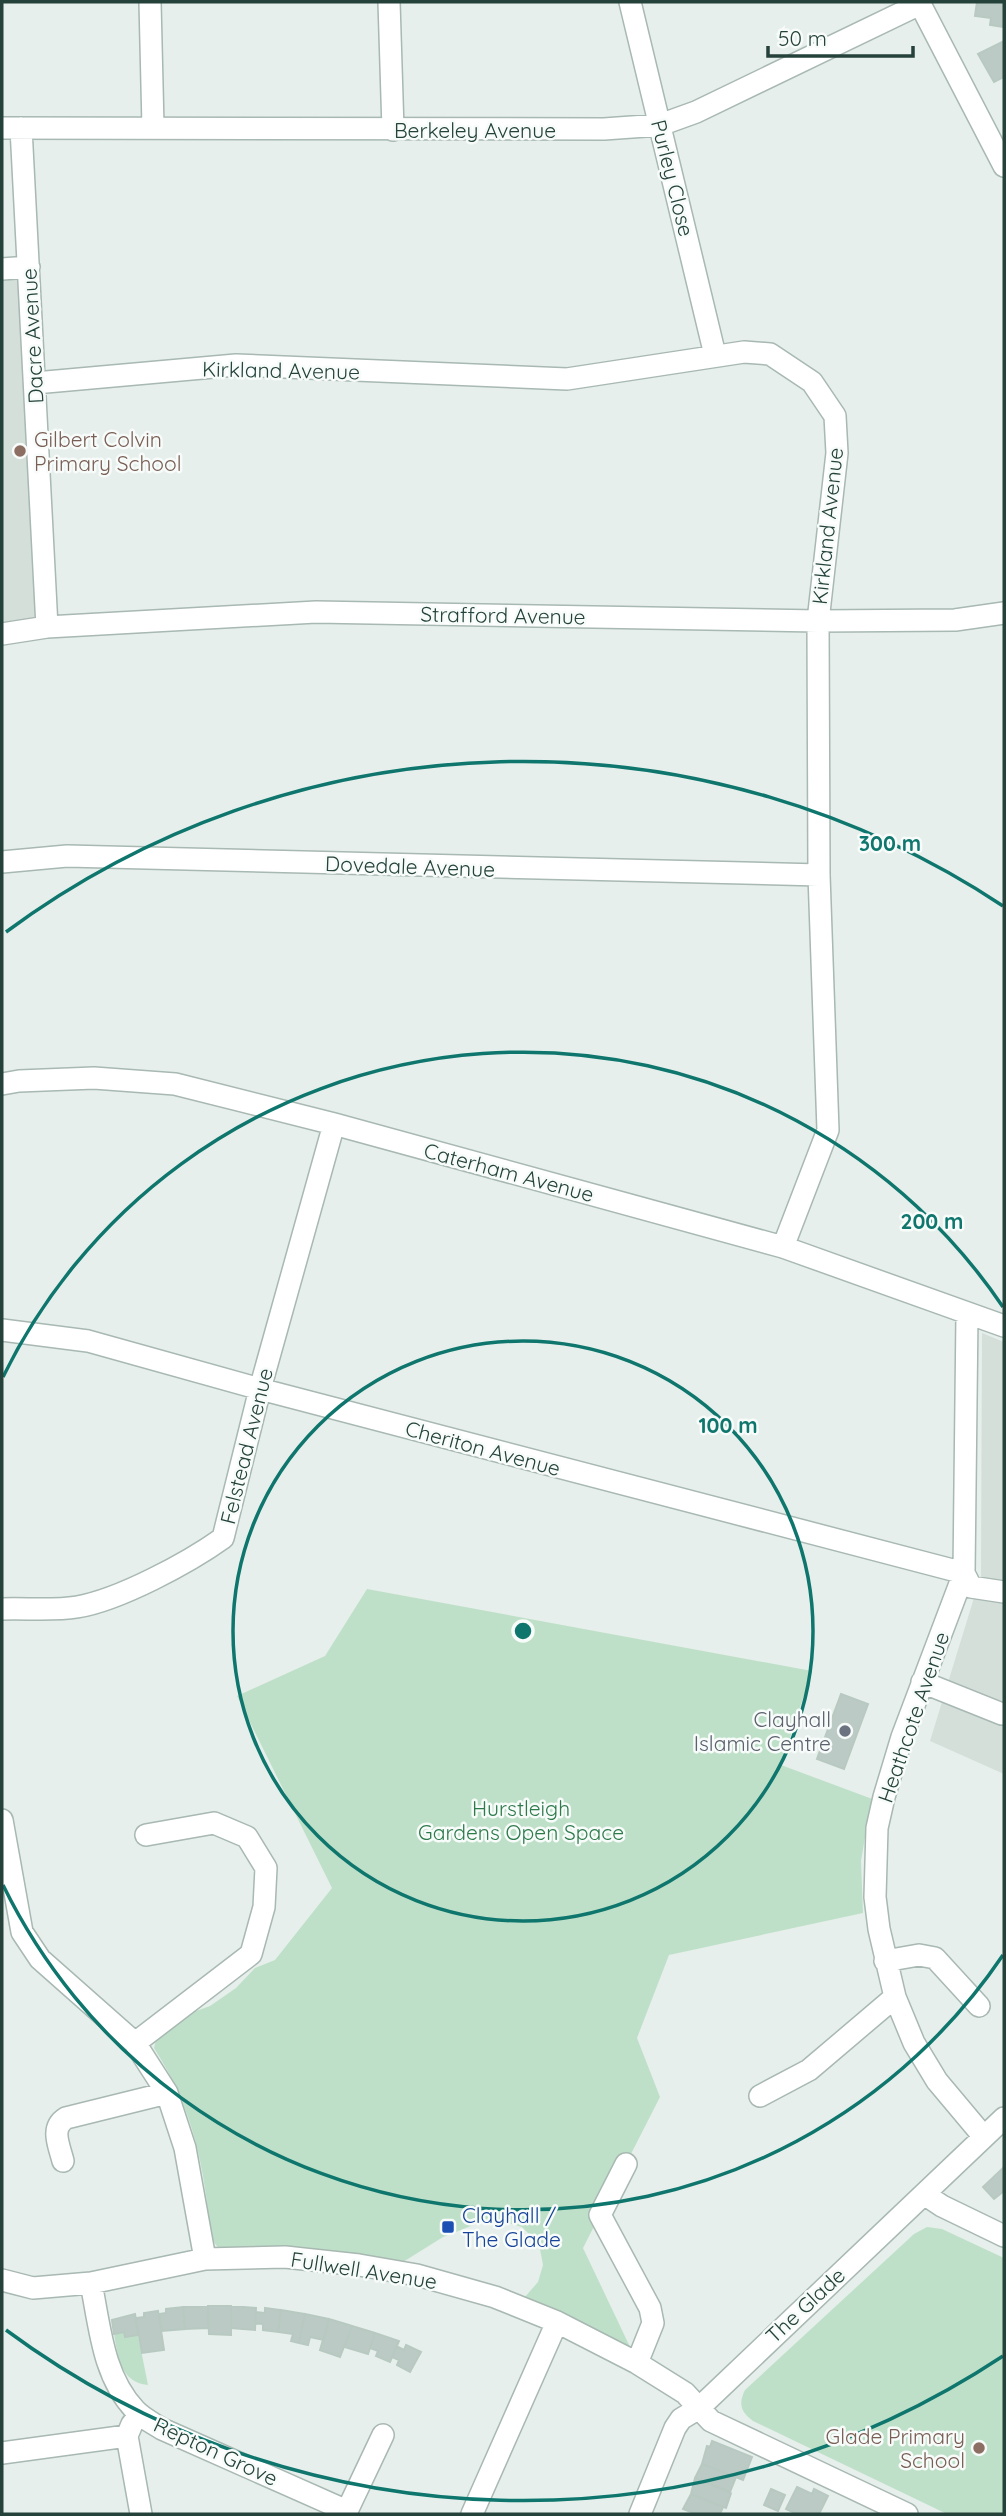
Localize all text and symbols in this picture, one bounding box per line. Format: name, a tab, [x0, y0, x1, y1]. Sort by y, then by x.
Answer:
scale bar	[768, 14, 913, 58]
text: 50 m	[778, 25, 827, 51]
street label: Berkeley Avenue	[394, 117, 556, 143]
street label: Purley Close	[646, 117, 700, 239]
street label: Dacre Avenue	[15, 268, 49, 404]
street label: Kirkland Avenue	[202, 356, 360, 384]
place label: Gilbert Colvin Primary School	[34, 426, 182, 476]
marker: Gilbert Colvin Primary School	[12, 443, 28, 459]
street label: Kirkland Avenue	[806, 446, 848, 606]
street label: Strafford Avenue	[420, 601, 586, 629]
text: 300 m	[859, 830, 921, 856]
street label: Dovedale Avenue	[324, 850, 496, 882]
street label: Caterham Avenue	[421, 1137, 597, 1207]
text: 200 m	[901, 1208, 963, 1234]
street label: Felstead Avenue	[214, 1365, 278, 1527]
text: 100 m	[698, 1412, 758, 1438]
street label: Cheriton Avenue	[403, 1415, 563, 1481]
centre of rings	[511, 1619, 535, 1643]
street label: Heathcote Avenue	[872, 1628, 954, 1806]
place label: Clayhall Islamic Centre	[694, 1706, 831, 1756]
marker: Clayhall Islamic Centre	[837, 1723, 853, 1739]
park label: Hurstleigh Gardens Open Space	[418, 1795, 624, 1845]
place label: Clayhall / The Glade	[462, 2202, 561, 2252]
marker: Clayhall / The Glade	[440, 2219, 456, 2235]
street label: Fullwell Avenue	[289, 2246, 439, 2294]
street label: The Glade	[760, 2262, 850, 2348]
street label: Repton Grove	[150, 2411, 282, 2491]
place label: Glade Primary School	[826, 2423, 965, 2473]
marker: Glade Primary School	[971, 2440, 987, 2456]

